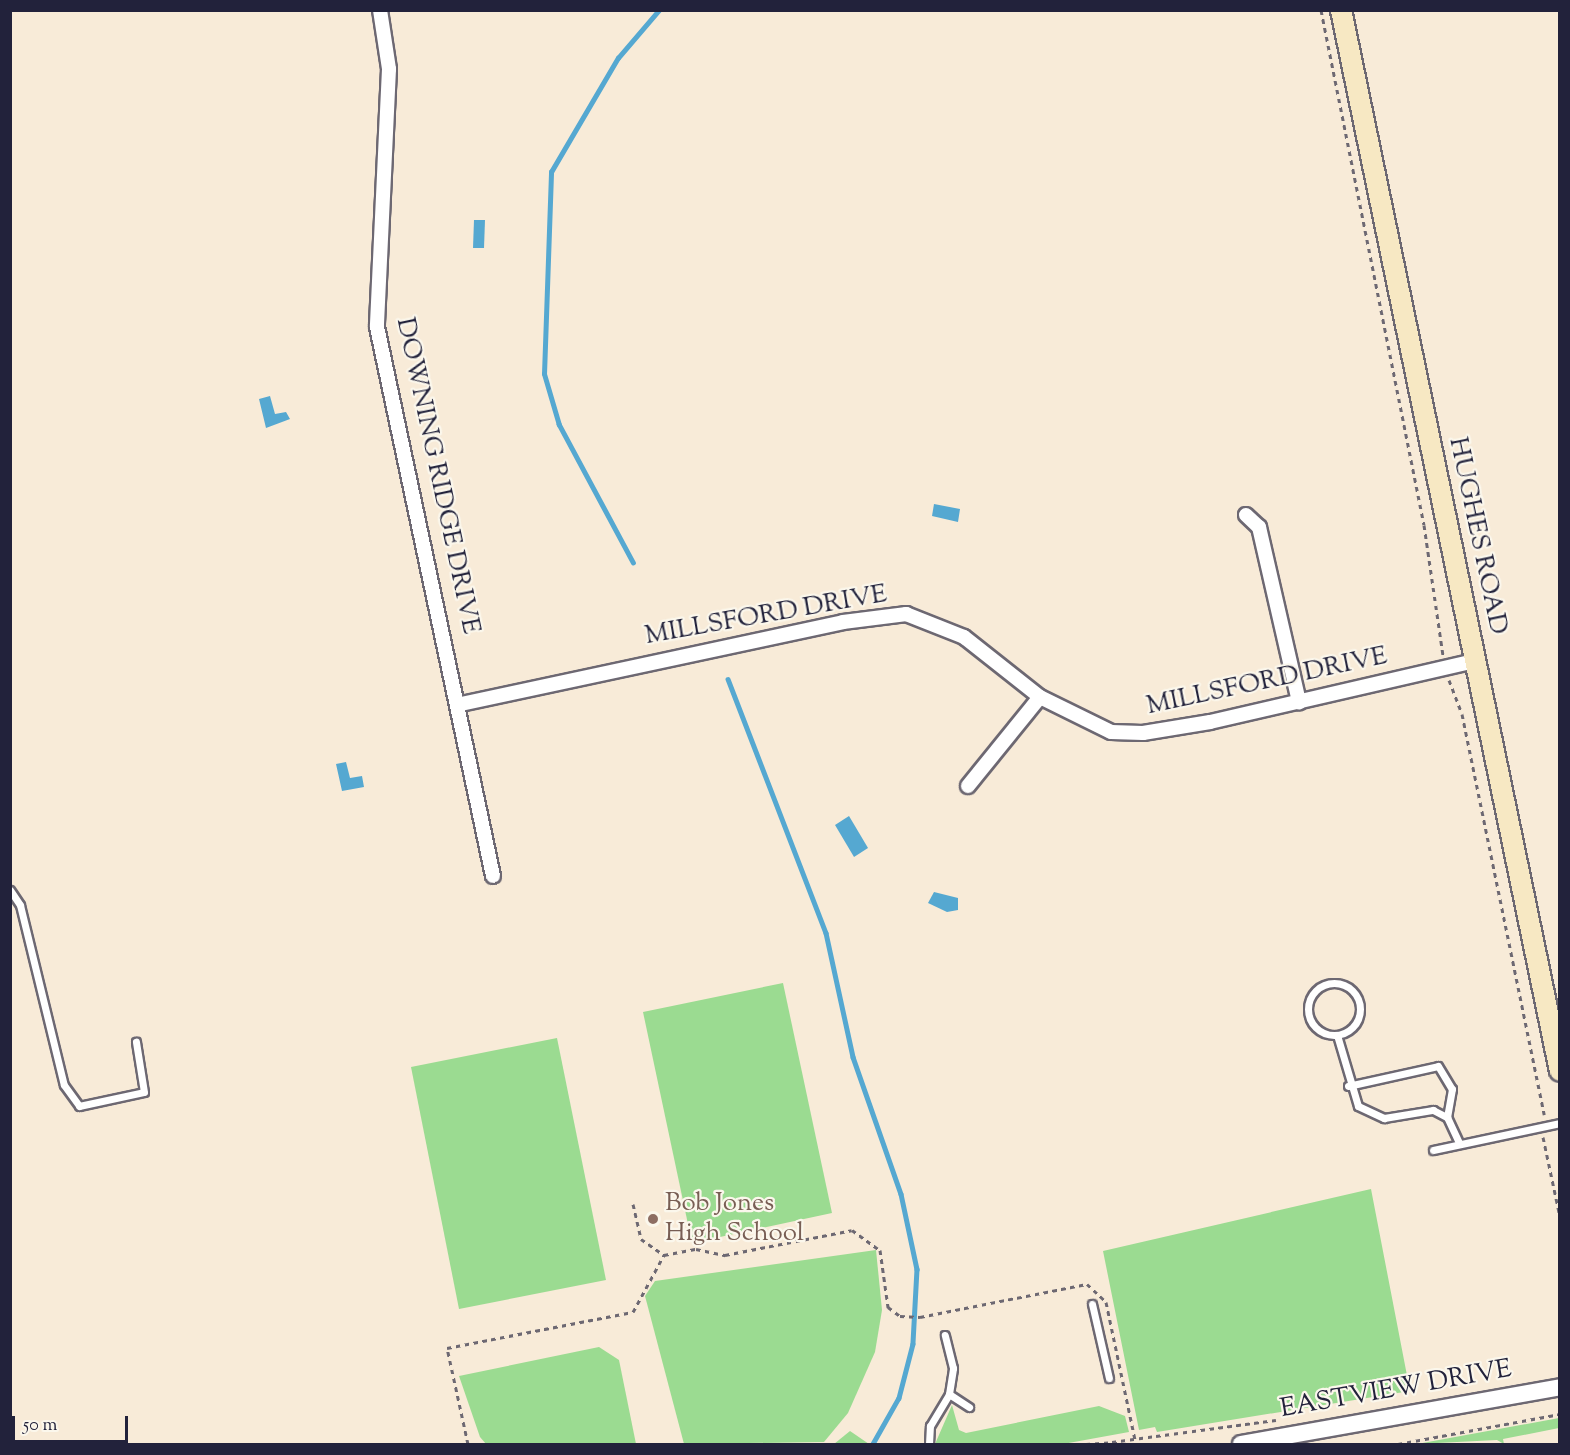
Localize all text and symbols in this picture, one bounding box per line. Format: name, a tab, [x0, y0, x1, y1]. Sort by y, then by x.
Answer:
street label: DOWNING RIDGE DRIVE	[388, 315, 486, 637]
street label: HUGHES ROAD	[1441, 435, 1513, 637]
street label: MILLSFORD DRIVE	[643, 579, 889, 653]
street label: MILLSFORD DRIVE	[1144, 641, 1390, 723]
place label: Bob Jones High School	[665, 1188, 804, 1250]
marker: Bob Jones High School	[646, 1212, 660, 1226]
street label: EASTVIEW DRIVE	[1278, 1354, 1514, 1426]
scale bar	[15, 1404, 130, 1442]
text: 50 m	[23, 1413, 57, 1439]

